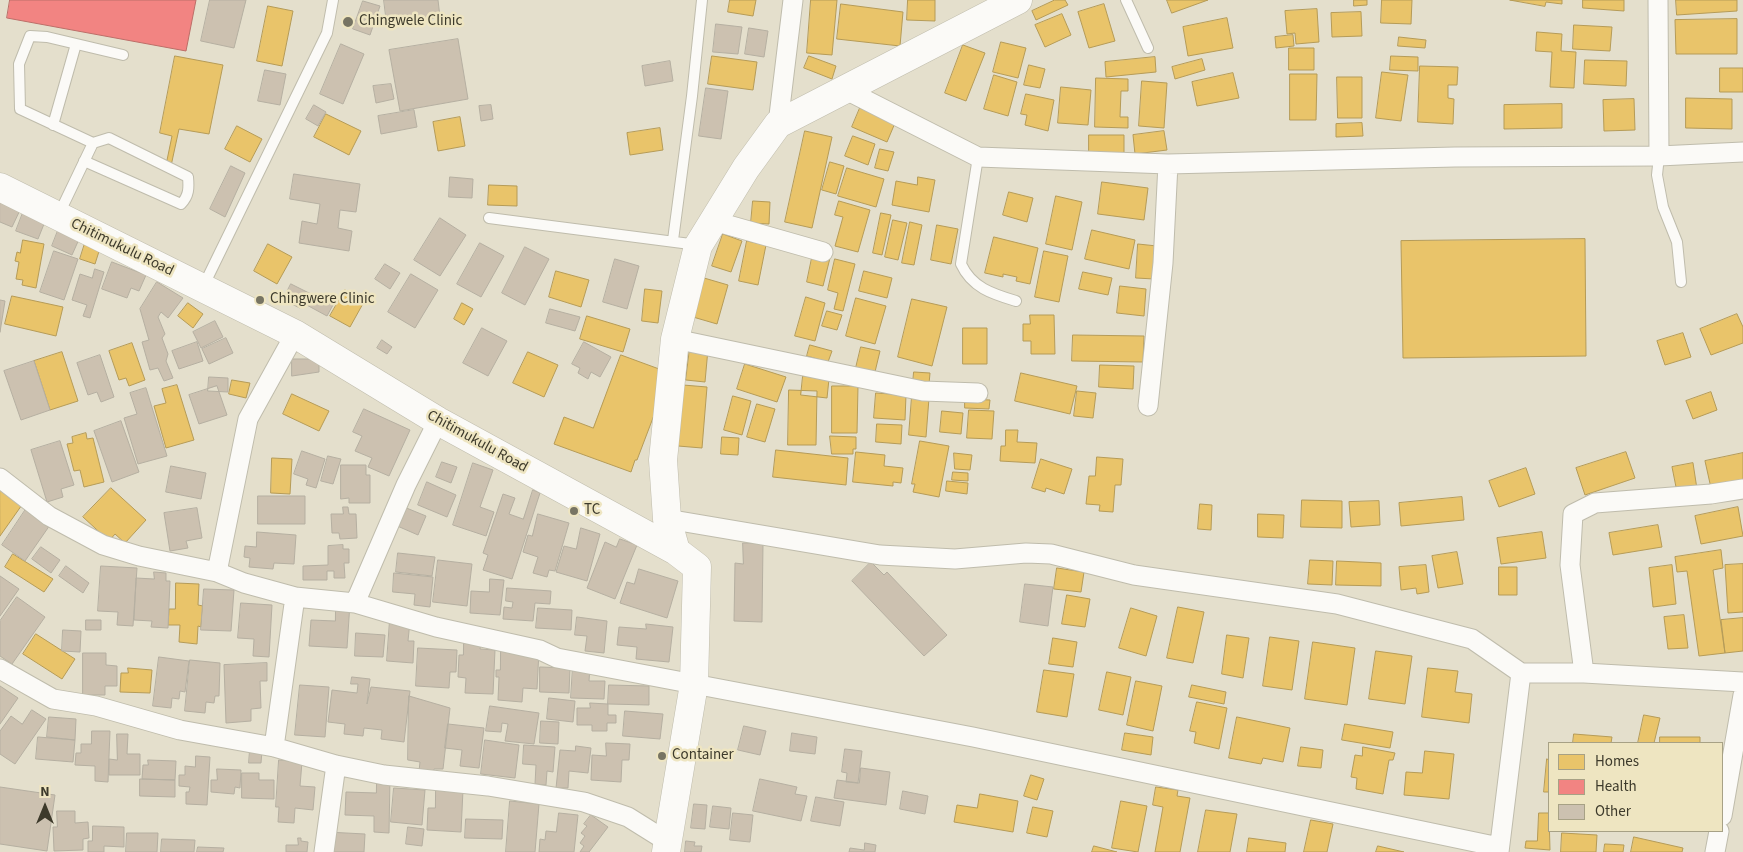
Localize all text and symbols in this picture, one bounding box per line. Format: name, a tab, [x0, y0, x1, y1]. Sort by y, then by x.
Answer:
place label: Chingwele Clinic	[359, 13, 462, 31]
marker: Chingwele Clinic	[341, 15, 355, 29]
street label: Chitimukulu Road	[68, 215, 176, 281]
place label: Chingwere Clinic	[270, 291, 375, 309]
marker: Chingwere Clinic	[254, 294, 266, 306]
street label: Chitimukulu Road	[424, 407, 530, 477]
place label: TC	[584, 502, 600, 520]
marker: TC	[568, 505, 580, 517]
legend	[1548, 742, 1723, 832]
place label: Container	[672, 747, 734, 765]
marker: Container	[656, 750, 668, 762]
text: Homes	[1595, 751, 1639, 772]
text: Health	[1595, 776, 1637, 797]
north arrow	[20, 782, 70, 832]
text: N	[40, 782, 50, 802]
text: Other	[1595, 801, 1631, 822]

